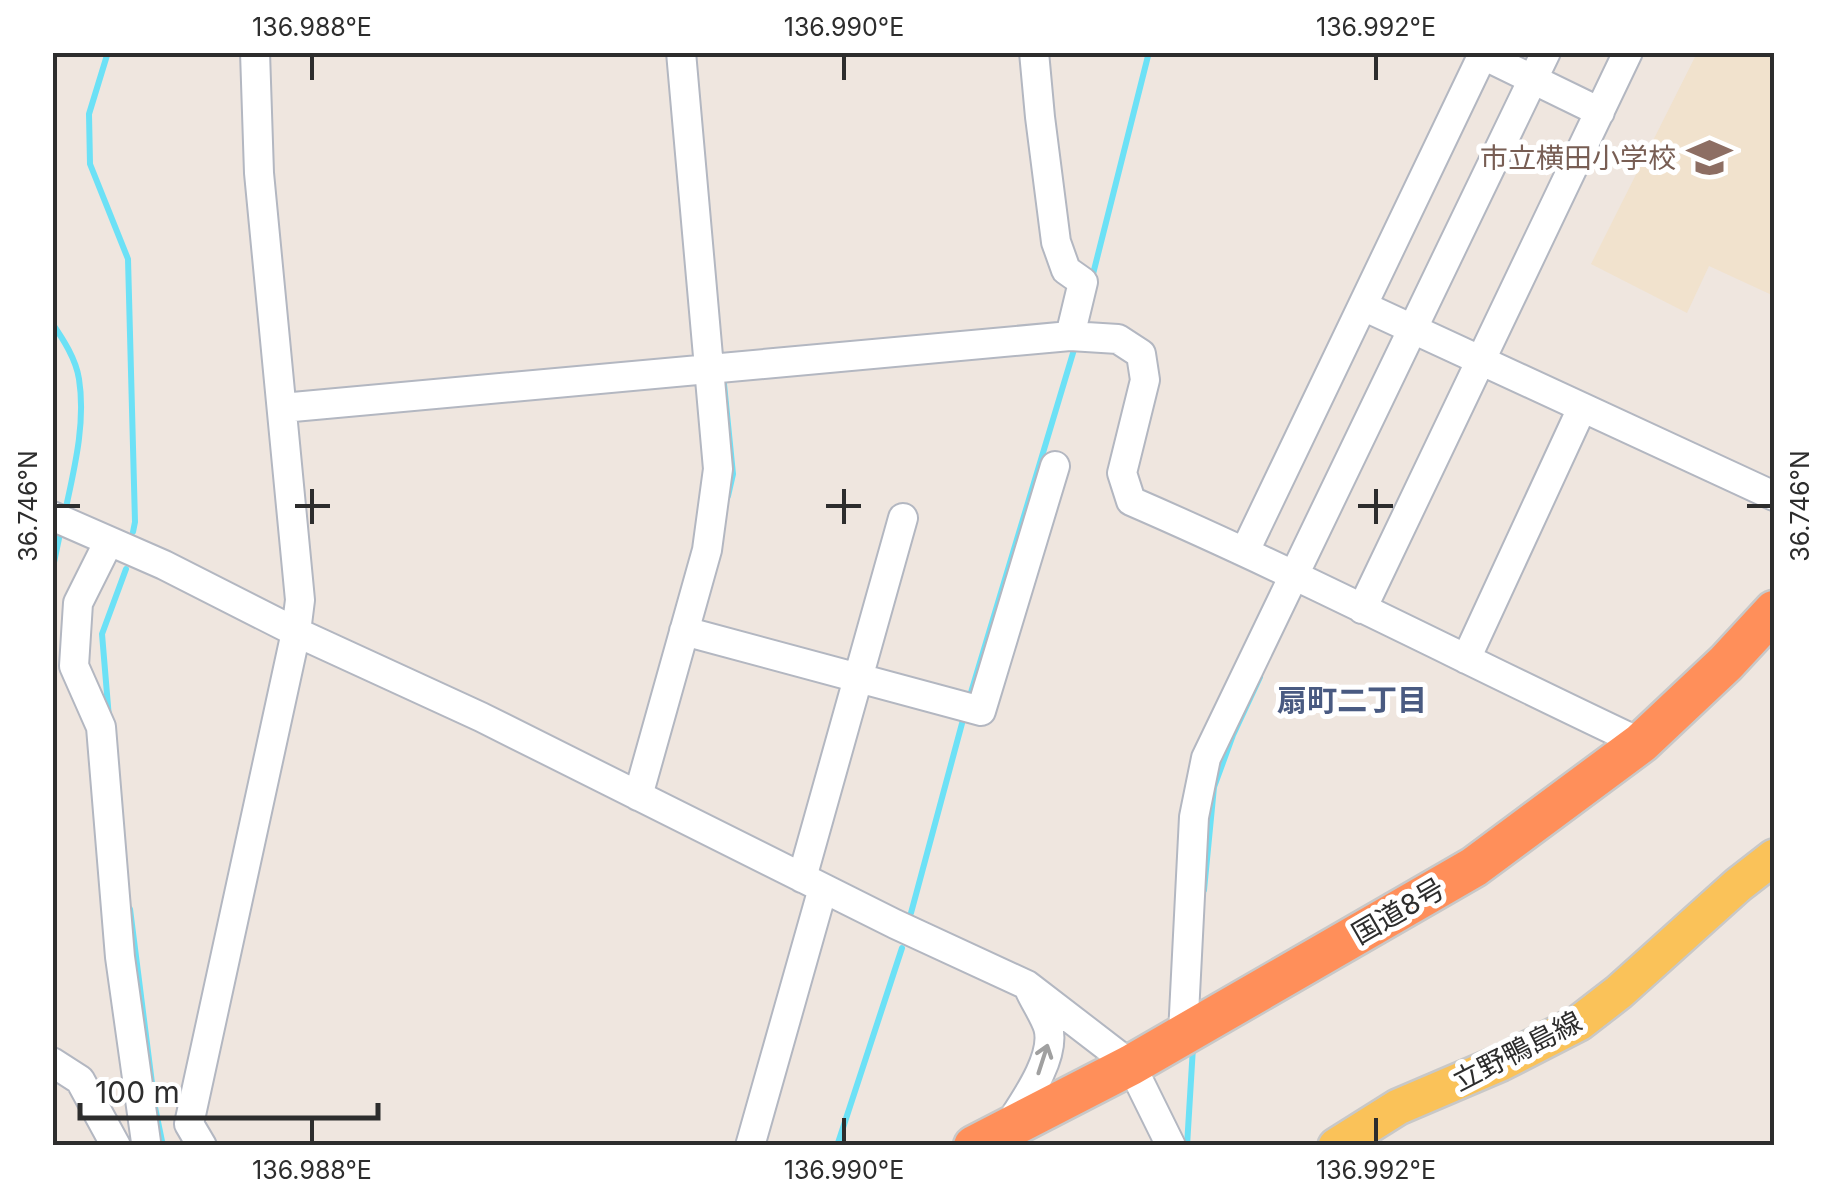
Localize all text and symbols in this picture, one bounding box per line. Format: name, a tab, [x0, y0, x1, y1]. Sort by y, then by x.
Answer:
text: 136.988°E	[252, 12, 372, 42]
text: 136.990°E	[784, 12, 904, 42]
text: 136.992°E	[1316, 12, 1436, 42]
school or university icon: 市立横田小学校	[1685, 134, 1733, 182]
place label: 市立横田小学校	[1480, 141, 1676, 175]
text: 36.746°N	[13, 450, 43, 562]
text: 36.746°N	[1785, 450, 1815, 562]
district label: 扇町二丁目	[1277, 682, 1427, 718]
street label: 国道8号	[1346, 871, 1450, 951]
street label: 立野鴨島線	[1447, 1004, 1587, 1098]
one-way arrow	[1035, 1044, 1053, 1076]
scale bar	[80, 1058, 378, 1120]
text: 100 m	[95, 1074, 180, 1110]
text: 136.988°E	[252, 1155, 372, 1185]
text: 136.990°E	[784, 1155, 904, 1185]
text: 136.992°E	[1316, 1155, 1436, 1185]

